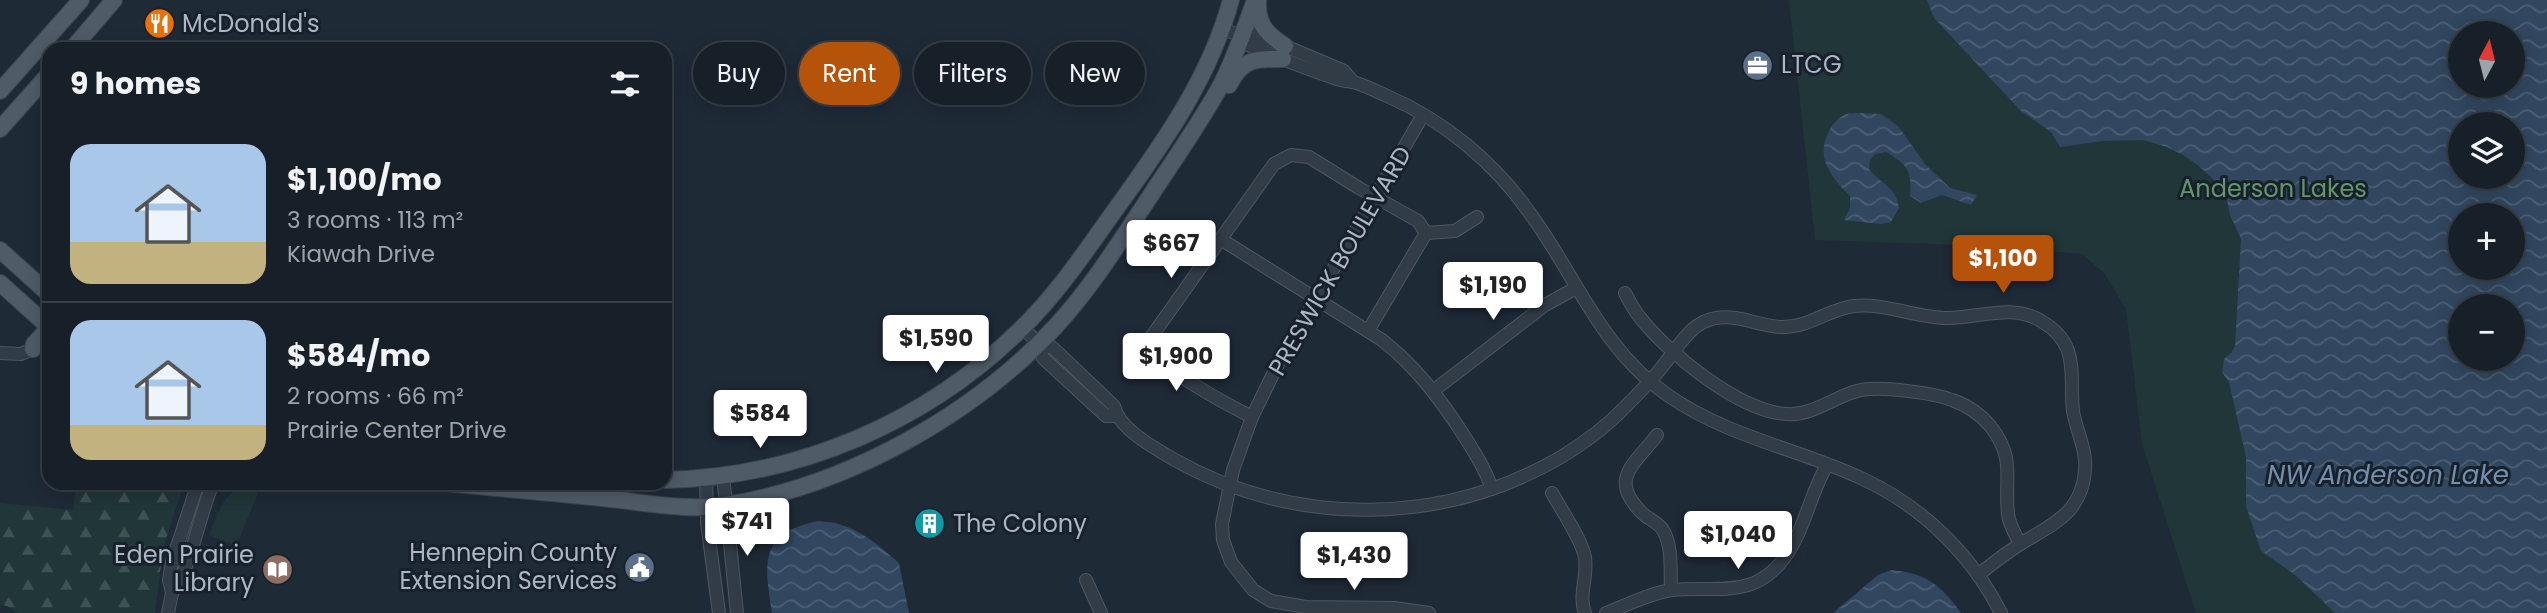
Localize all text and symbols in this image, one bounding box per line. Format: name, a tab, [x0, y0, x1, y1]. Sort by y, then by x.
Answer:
restaurant icon: McDonald's	[142, 7, 176, 41]
place label: McDonald's	[182, 7, 320, 40]
north arrow	[2448, 21, 2525, 98]
map controls	[2448, 21, 2525, 371]
chip: Buy	[693, 42, 785, 105]
chip: Rent	[799, 42, 900, 105]
chip: Filters	[914, 42, 1031, 105]
chip: New	[1045, 42, 1145, 105]
office icon: LTCG	[1741, 48, 1775, 82]
place label: LTCG	[1781, 48, 1842, 81]
text: 9 homes	[70, 62, 201, 105]
icon: filters	[606, 65, 644, 103]
button: layers	[2448, 112, 2525, 189]
street label: PRESWICK BOULEVARD	[1260, 140, 1419, 382]
text: $1,100/mo	[287, 158, 442, 201]
icon: home	[126, 172, 210, 256]
park label: Anderson Lakes	[2179, 172, 2367, 205]
button: +	[2448, 203, 2525, 280]
text: 3 rooms · 113 m²	[287, 204, 463, 236]
pin: $667	[1130, 220, 1212, 280]
text: $667	[1143, 227, 1199, 259]
pin: $1,100	[1946, 236, 2060, 295]
text: Kiawah Drive	[287, 238, 435, 270]
text: $1,100	[1968, 242, 2038, 274]
pin: $1,190	[1436, 262, 1550, 322]
text: $1,190	[1459, 269, 1527, 301]
button: −	[2448, 294, 2525, 371]
pin: $1,590	[879, 316, 993, 375]
text: $1,590	[899, 322, 973, 354]
text: $584/mo	[287, 334, 430, 377]
pin: $1,900	[1119, 334, 1233, 393]
text: $1,900	[1139, 340, 1213, 372]
icon: home	[126, 348, 210, 432]
text: 2 rooms · 66 m²	[287, 380, 464, 412]
pin: $584	[719, 391, 801, 450]
text: $584	[730, 397, 790, 429]
text: Prairie Center Drive	[287, 414, 507, 446]
water label: NW Anderson Lake	[2267, 457, 2509, 493]
pin: $741	[706, 498, 788, 558]
text: $741	[721, 505, 773, 537]
building icon: The Colony	[913, 507, 947, 541]
place label: The Colony	[953, 507, 1087, 540]
pin: $1,040	[1681, 512, 1795, 571]
text: $1,040	[1700, 518, 1776, 550]
pin: $1,430	[1297, 532, 1411, 592]
place label: Hennepin County Extension Services	[399, 536, 617, 597]
place label: Eden Prairie Library	[114, 538, 254, 599]
text: $1,430	[1317, 539, 1391, 571]
public building icon: Hennepin County Extension Services	[623, 550, 657, 584]
library icon: Eden Prairie Library	[260, 552, 294, 586]

